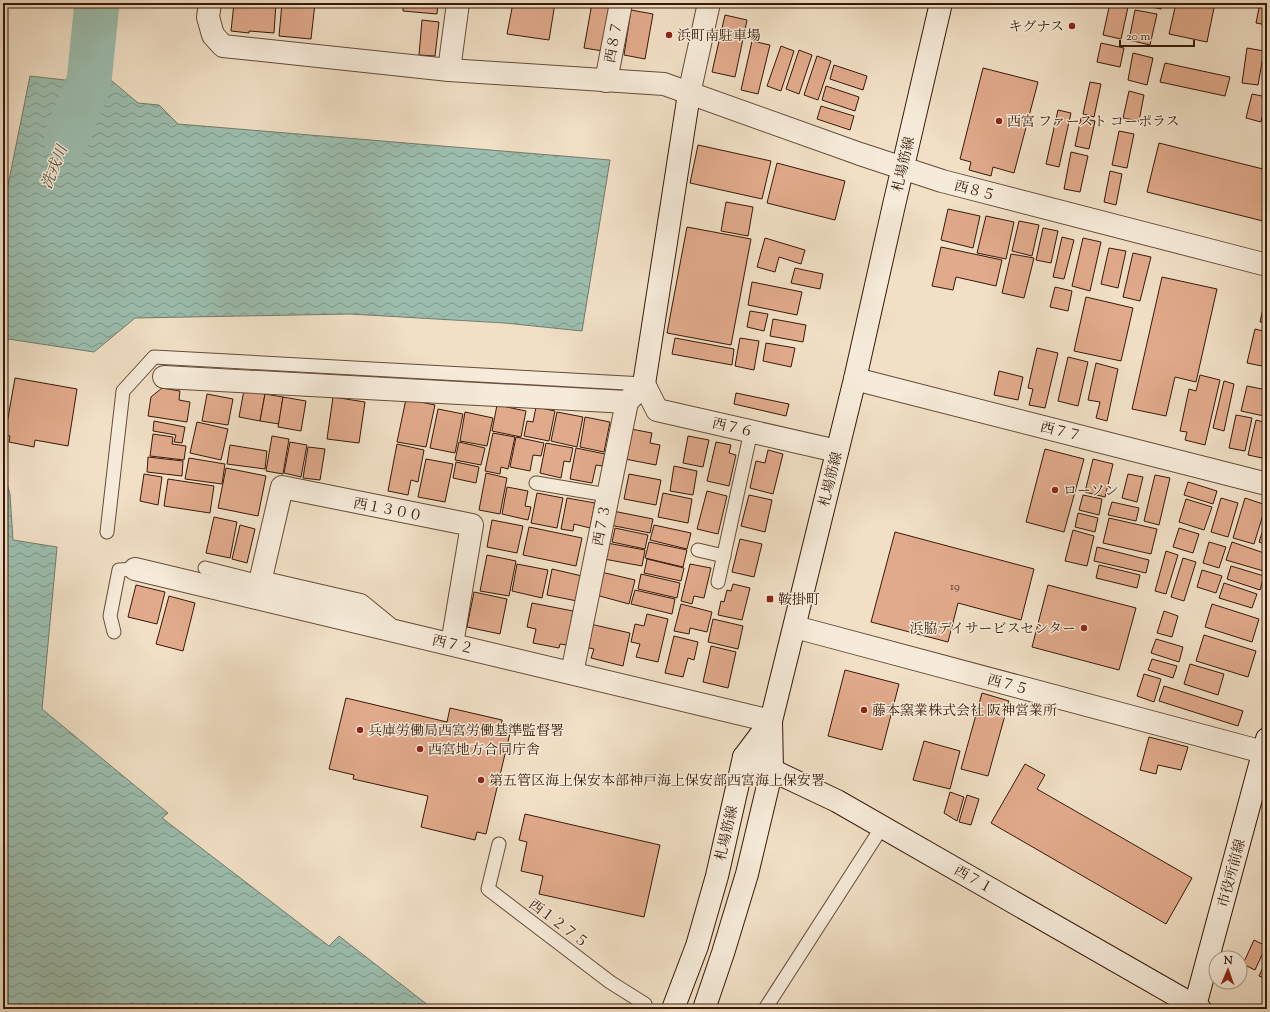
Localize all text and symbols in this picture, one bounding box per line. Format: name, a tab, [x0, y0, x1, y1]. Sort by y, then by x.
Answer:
place label: キグナス	[1009, 18, 1064, 38]
street label: 西８７	[601, 20, 629, 65]
marker: キグナス	[1067, 21, 1077, 31]
scale bar	[1120, 22, 1194, 48]
place label: 浜町南駐車場	[677, 27, 761, 47]
text: 20 m	[1126, 28, 1151, 46]
marker: 浜町南駐車場	[664, 30, 674, 40]
place label: 西宮 ファースト コーポラス	[1007, 113, 1180, 133]
marker: 西宮 ファースト コーポラス	[994, 116, 1004, 126]
street label: 札場筋線	[889, 135, 921, 194]
water label: 洗戎川	[37, 141, 74, 192]
street label: 西８５	[952, 177, 997, 207]
street label: 西７６	[710, 414, 755, 443]
street label: 西７７	[1038, 418, 1083, 448]
street label: 札場筋線	[815, 450, 848, 509]
place label: ローソン	[1063, 482, 1118, 502]
marker: ローソン	[1050, 485, 1060, 495]
street label: 西１３００	[351, 494, 424, 527]
street label: 西７３	[589, 503, 617, 548]
house number: 19	[950, 578, 960, 596]
place label: 鞍掛町	[778, 591, 820, 611]
marker: 鞍掛町	[765, 594, 775, 604]
place label: 浜脇デイサービスセンター	[910, 620, 1076, 640]
marker: 浜脇デイサービスセンター	[1079, 623, 1089, 633]
street label: 西７２	[430, 631, 475, 660]
street label: 西７５	[985, 671, 1030, 701]
place label: 藤本窯業株式会社 阪神営業所	[872, 702, 1057, 722]
marker: 藤本窯業株式会社 阪神営業所	[859, 705, 869, 715]
place label: 兵庫労働局西宮労働基準監督署	[368, 722, 564, 742]
marker: 兵庫労働局西宮労働基準監督署	[355, 725, 365, 735]
place label: 西宮地方合同庁舎	[428, 741, 540, 761]
marker: 西宮地方合同庁舎	[415, 744, 425, 754]
place label: 第五管区海上保安本部神戸海上保安部西宮海上保安署	[489, 772, 825, 792]
marker: 第五管区海上保安本部神戸海上保安部西宮海上保安署	[476, 775, 486, 785]
street label: 札場筋線	[712, 804, 744, 863]
street label: 市役所前線	[1214, 837, 1252, 910]
street label: 西７１	[950, 862, 996, 900]
street label: 西１２７５	[524, 896, 592, 954]
north arrow	[1208, 950, 1248, 990]
text: N	[1223, 953, 1233, 969]

